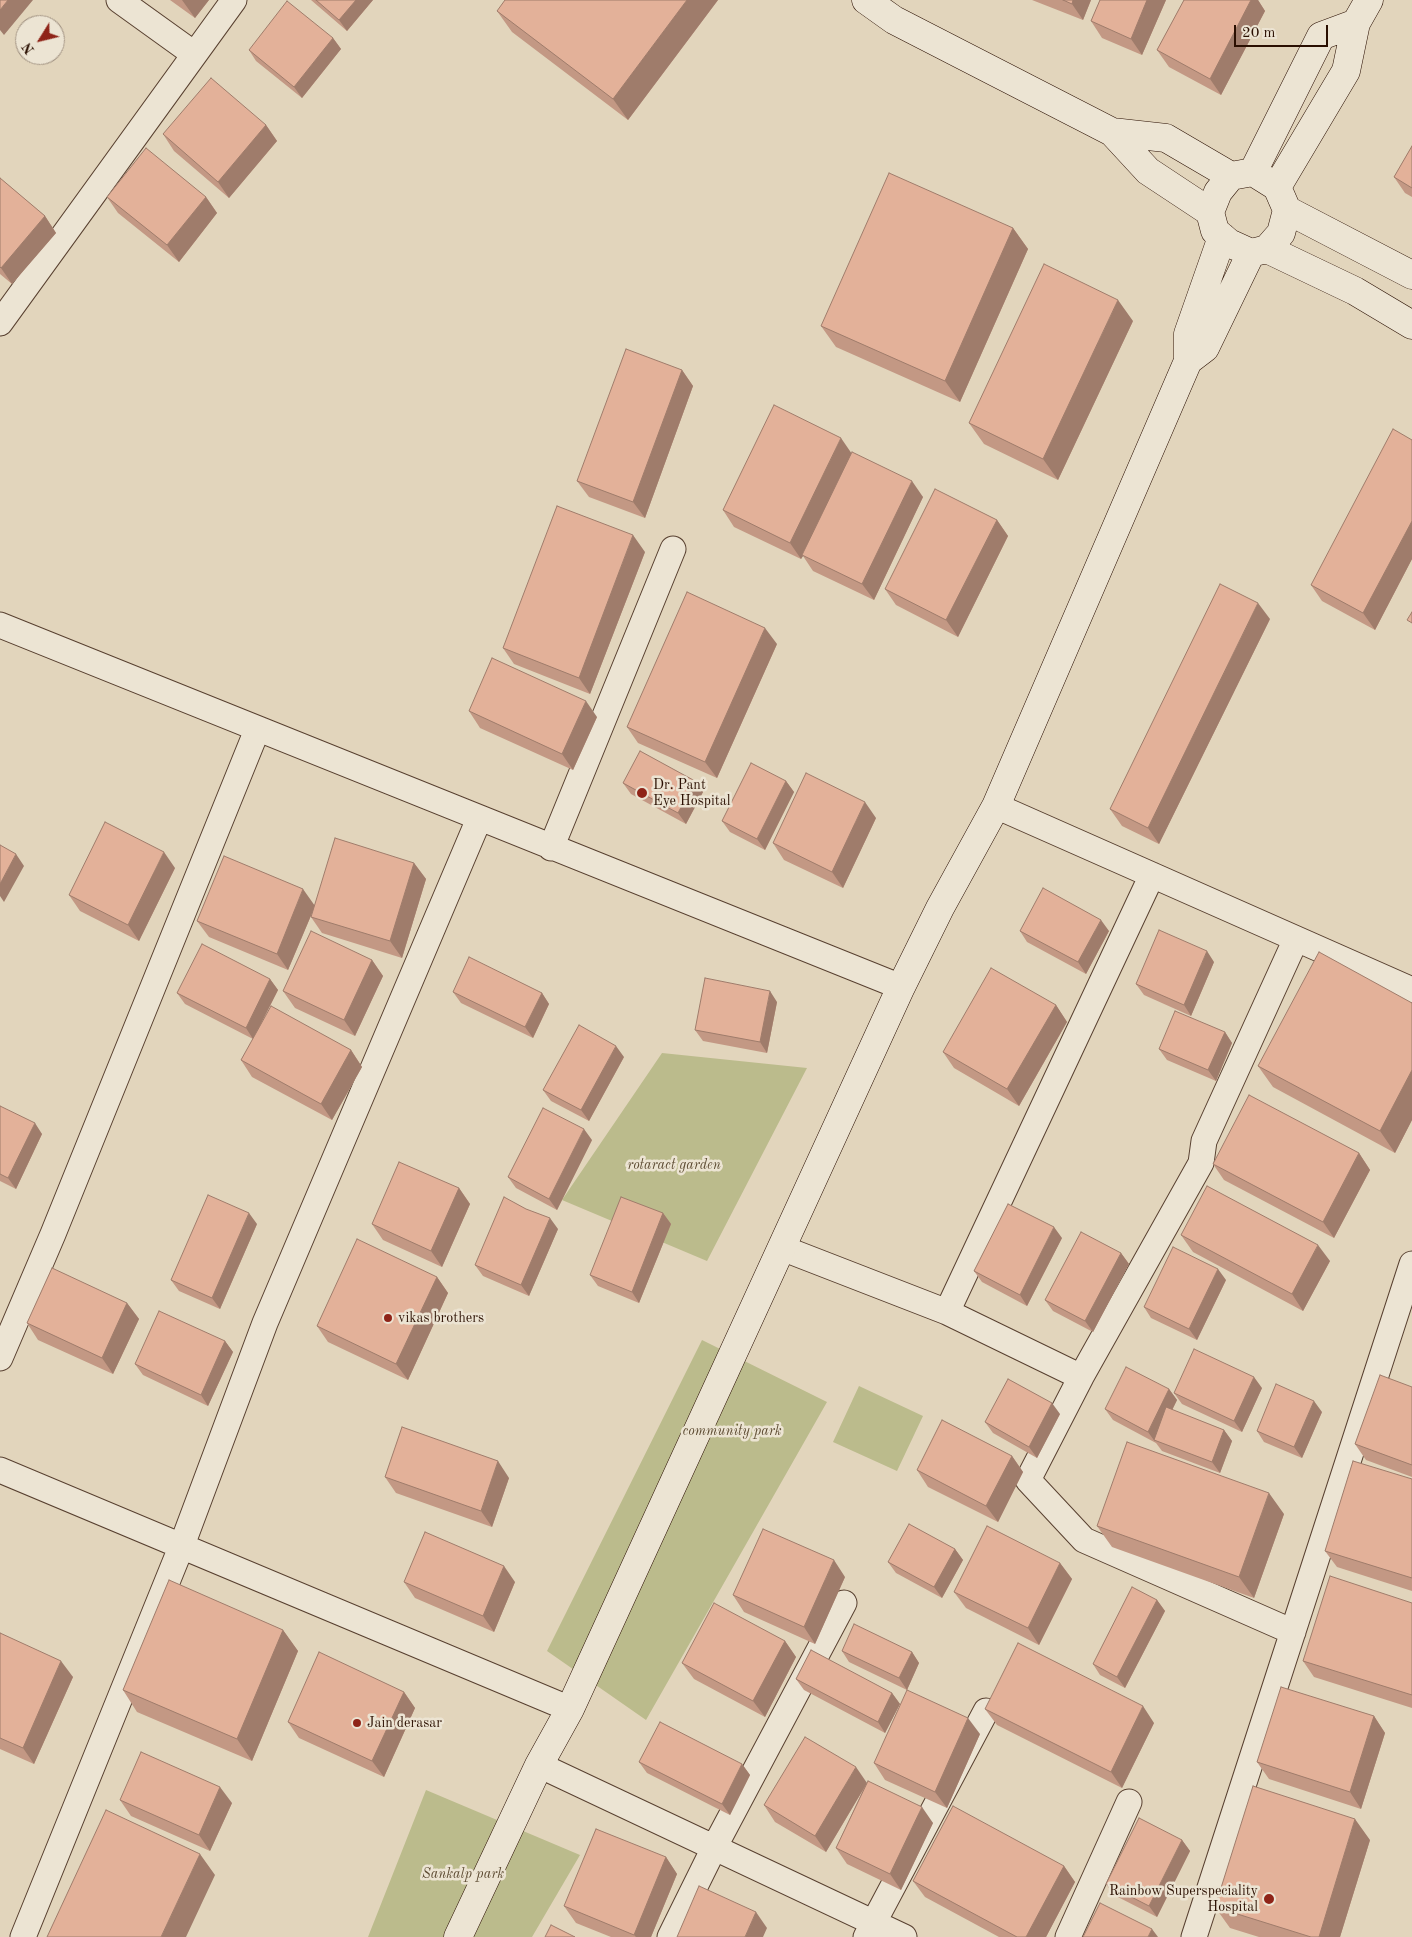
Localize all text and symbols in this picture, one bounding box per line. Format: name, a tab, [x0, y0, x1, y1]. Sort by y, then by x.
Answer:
north arrow	[15, 15, 65, 65]
scale bar	[1237, 15, 1331, 47]
text: 20 m	[1242, 26, 1276, 41]
text: N	[20, 40, 37, 57]
place label: Dr. Pant Eye Hospital	[653, 777, 730, 810]
marker: Dr. Pant Eye Hospital	[635, 786, 649, 800]
park label: rotaract garden	[627, 1157, 721, 1173]
place label: vikas brothers	[398, 1310, 484, 1326]
marker: vikas brothers	[382, 1312, 394, 1324]
park label: community park	[682, 1423, 782, 1439]
place label: Jain derasar	[367, 1715, 442, 1731]
marker: Jain derasar	[351, 1717, 363, 1729]
park label: Sankalp park	[422, 1866, 504, 1882]
place label: Rainbow Superspeciality Hospital	[1109, 1883, 1258, 1915]
marker: Rainbow Superspeciality Hospital	[1262, 1892, 1276, 1906]

